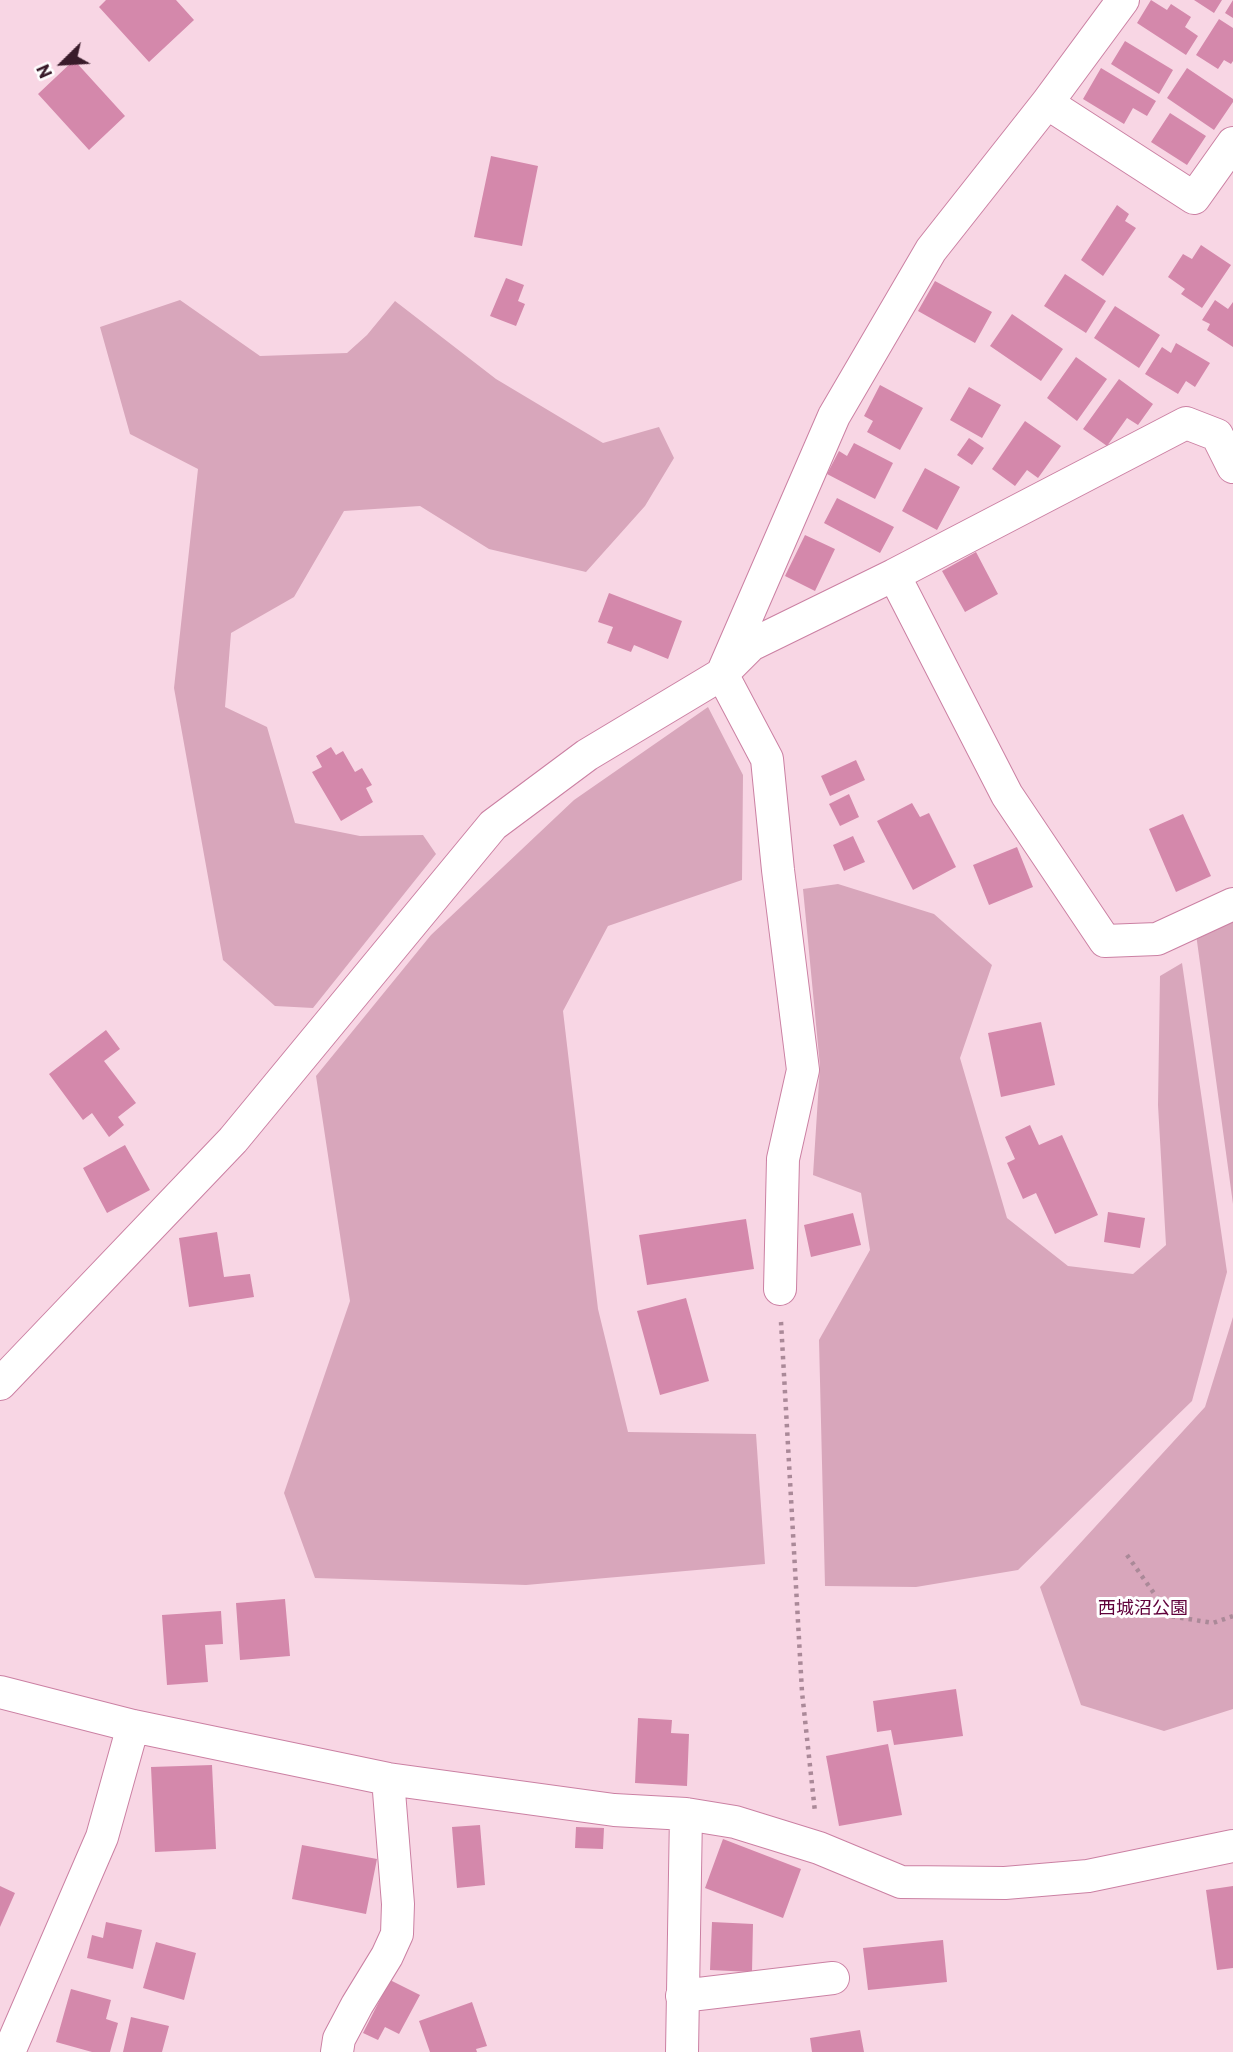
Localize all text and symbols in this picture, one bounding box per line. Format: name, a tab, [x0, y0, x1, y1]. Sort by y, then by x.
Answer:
north arrow	[28, 28, 98, 98]
text: N	[30, 61, 56, 82]
park label: 西城沼公園	[1098, 1597, 1188, 1619]

